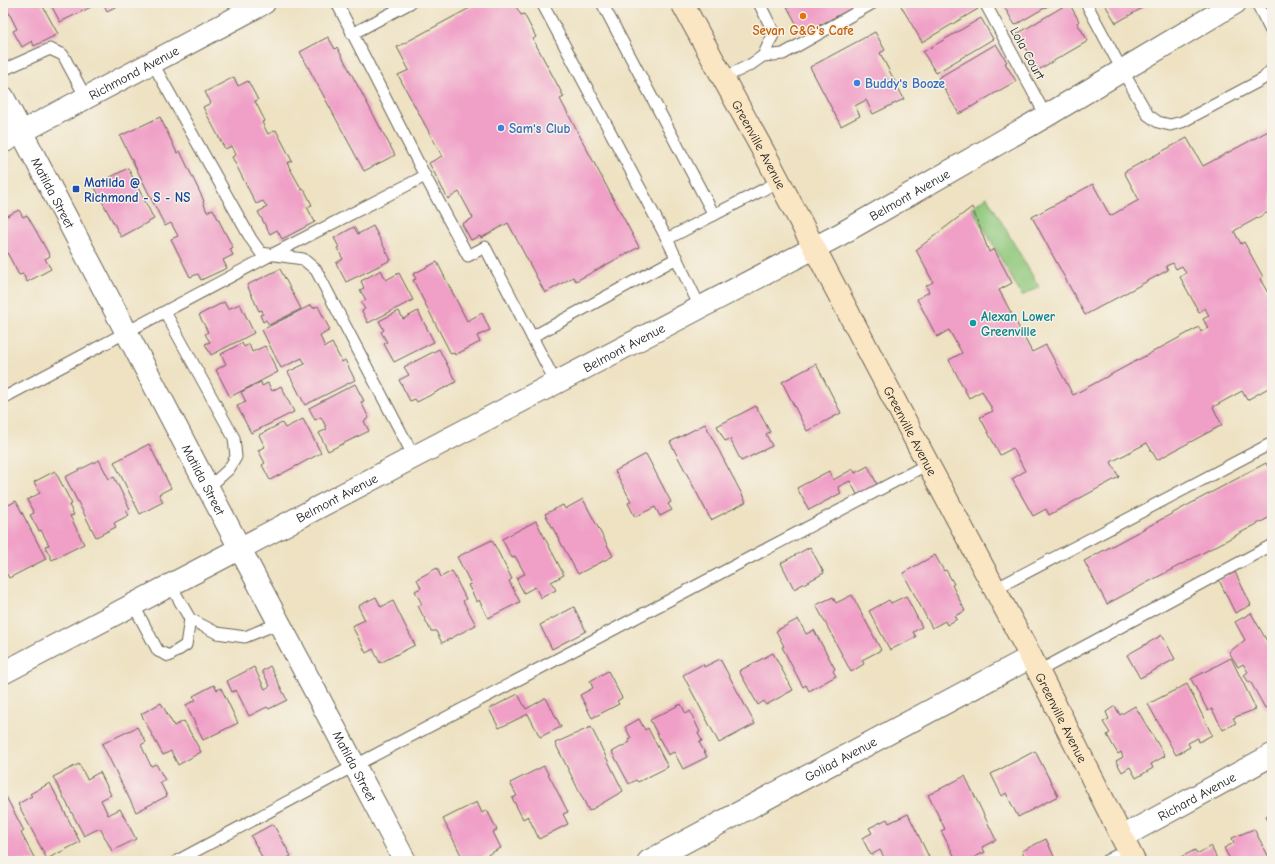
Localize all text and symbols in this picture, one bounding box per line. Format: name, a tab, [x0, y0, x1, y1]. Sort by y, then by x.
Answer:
marker: Sevan G&G's Cafe	[798, 11, 808, 21]
place label: Sevan G&G's Cafe	[752, 23, 854, 38]
street label: Lola Court	[1007, 24, 1049, 83]
street label: Richmond Avenue	[86, 43, 182, 103]
place label: Buddy's Booze	[865, 76, 945, 91]
marker: Buddy's Booze	[852, 78, 862, 88]
street label: Greenville Avenue	[729, 97, 789, 192]
place label: Sam's Club	[509, 121, 570, 136]
marker: Sam's Club	[496, 123, 506, 133]
street label: Matilda Street	[28, 155, 78, 232]
street label: Belmont Avenue	[867, 166, 953, 224]
place label: Matilda @ Richmond - S - NS	[84, 175, 190, 205]
marker: Matilda @ Richmond - S - NS	[71, 184, 81, 194]
place label: Alexan Lower Greenville	[981, 309, 1056, 339]
marker: Alexan Lower Greenville	[968, 318, 978, 328]
street label: Belmont Avenue	[581, 320, 668, 375]
street label: Greenville Avenue	[880, 384, 940, 479]
street label: Matilda Street	[179, 442, 229, 519]
street label: Belmont Avenue	[294, 470, 381, 526]
street label: Greenville Avenue	[1032, 670, 1090, 766]
street label: Matilda Street	[330, 729, 380, 805]
street label: Goliad Avenue	[802, 734, 880, 785]
street label: Richard Avenue	[1155, 769, 1239, 824]

